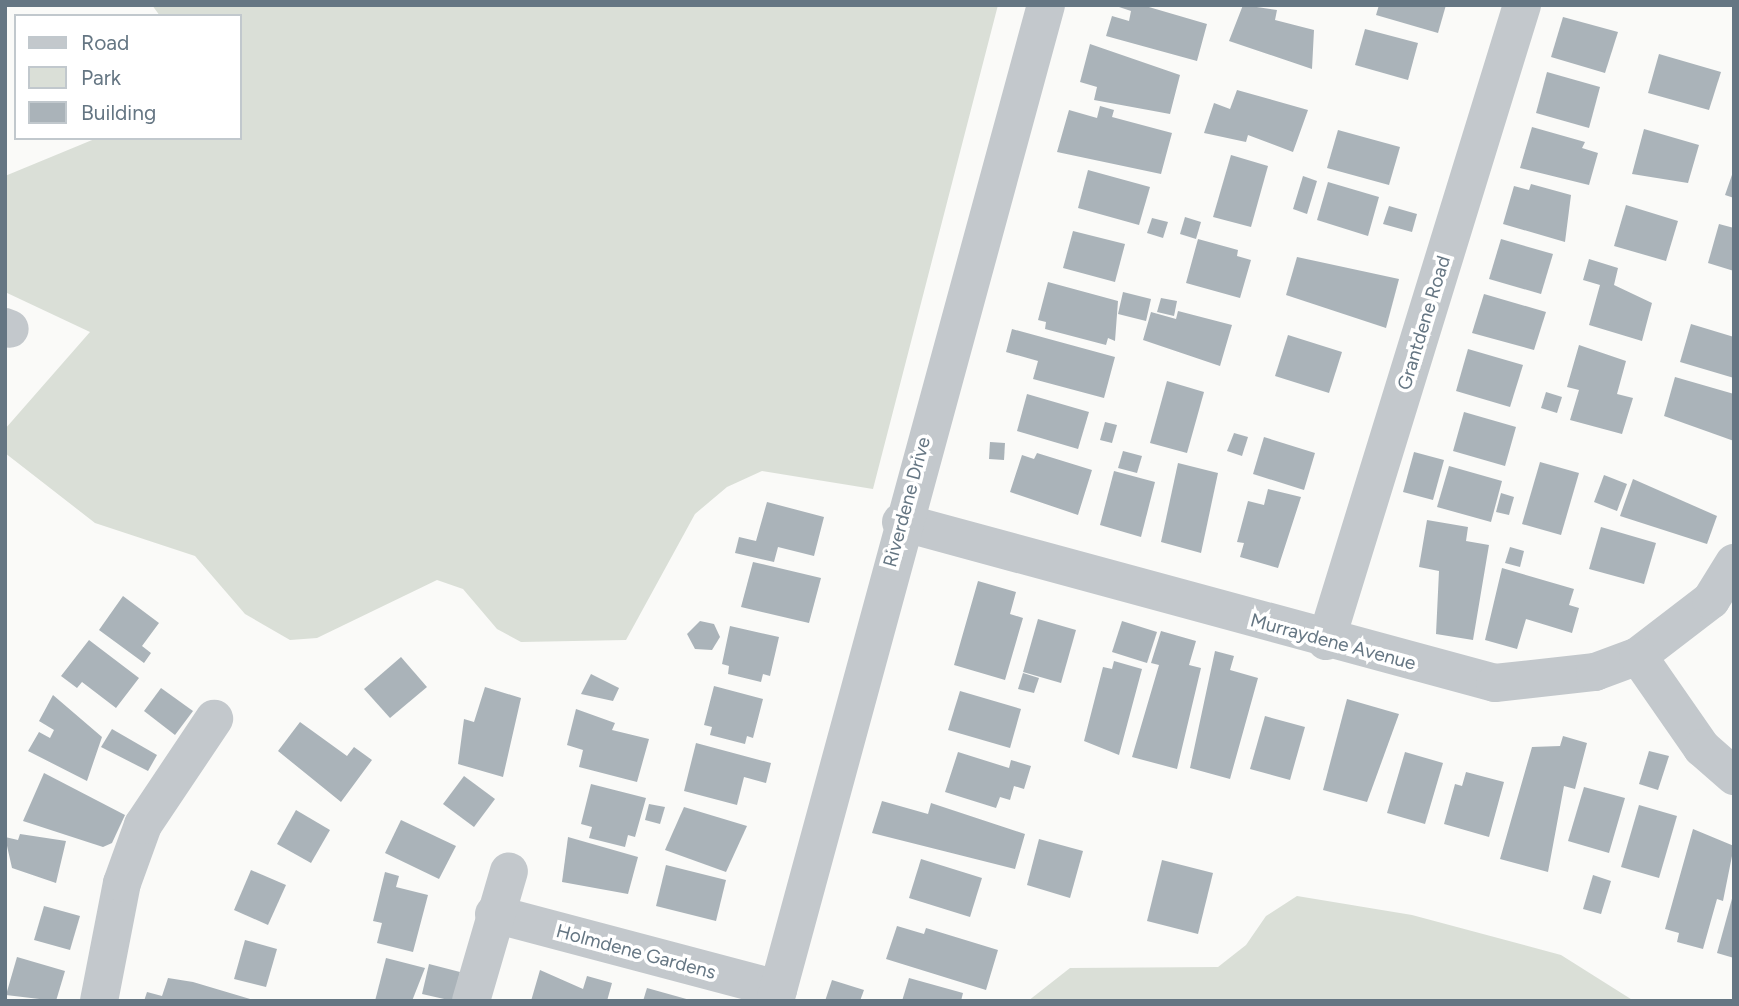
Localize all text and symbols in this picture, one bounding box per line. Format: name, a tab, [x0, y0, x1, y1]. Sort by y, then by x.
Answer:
legend	[14, 14, 242, 140]
text: Road	[81, 30, 129, 55]
text: Park	[81, 65, 121, 90]
text: Building	[81, 100, 156, 125]
street label: Grantdene Road	[1393, 253, 1455, 393]
street label: Riverdene Drive	[879, 434, 935, 570]
street label: Murraydene Avenue	[1248, 609, 1418, 675]
street label: Holmdene Gardens	[554, 920, 718, 984]

